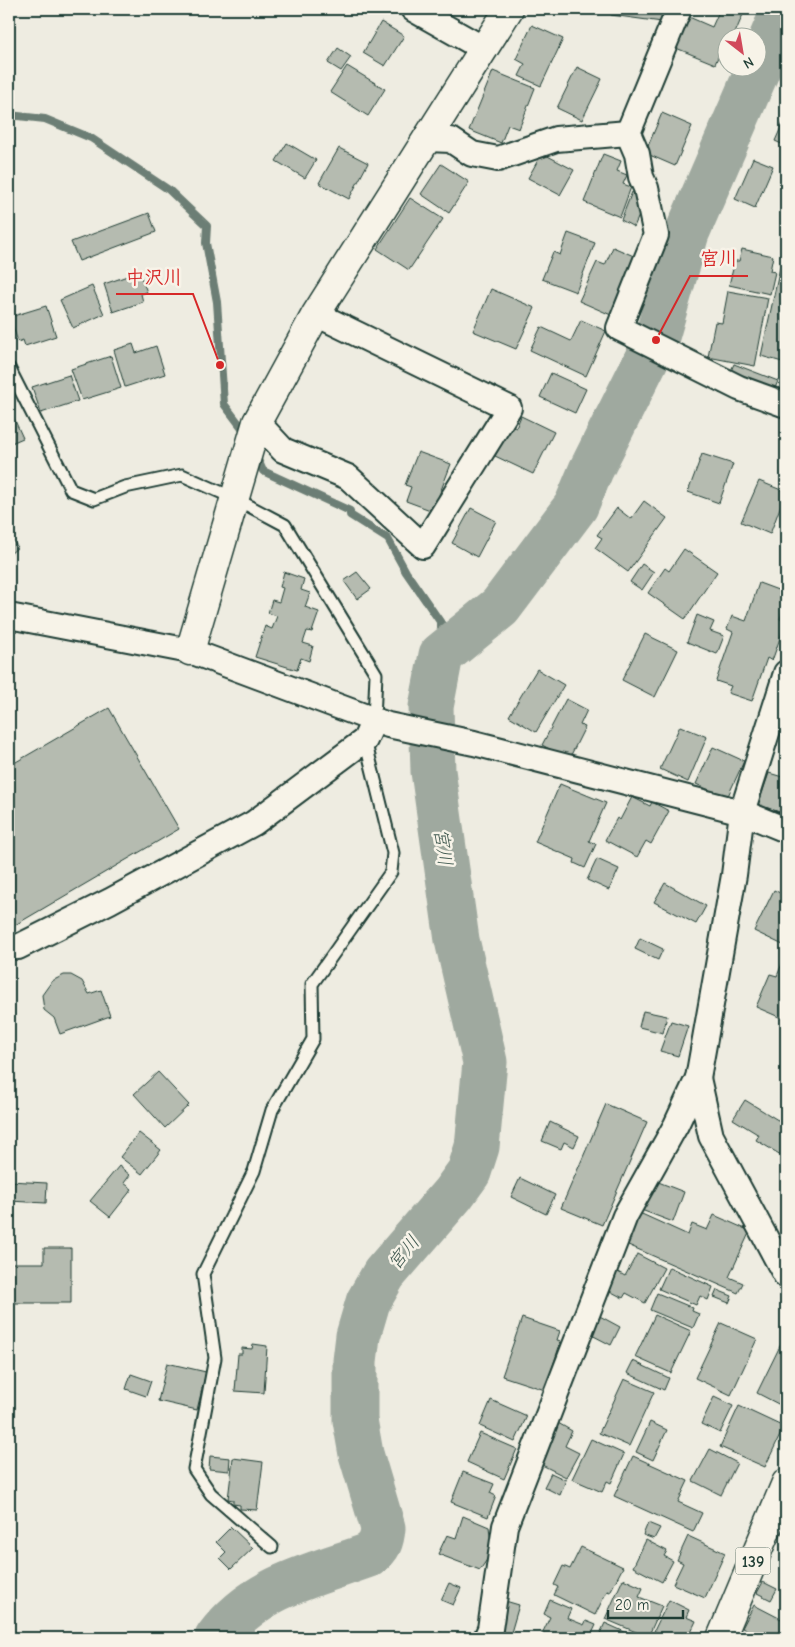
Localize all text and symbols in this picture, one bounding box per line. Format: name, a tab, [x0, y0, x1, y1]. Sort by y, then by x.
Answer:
north arrow	[718, 28, 768, 78]
text: N	[740, 53, 757, 72]
callout: 宮川	[690, 242, 748, 276]
text: 宮川	[700, 248, 738, 270]
callout: 中沢川	[116, 260, 193, 294]
text: 中沢川	[125, 267, 183, 289]
water label: 宮川	[429, 827, 457, 867]
water label: 宮川	[383, 1231, 424, 1274]
road number: 139	[736, 1548, 770, 1574]
scale bar	[608, 1587, 682, 1619]
text: 20 m	[615, 1596, 649, 1614]

